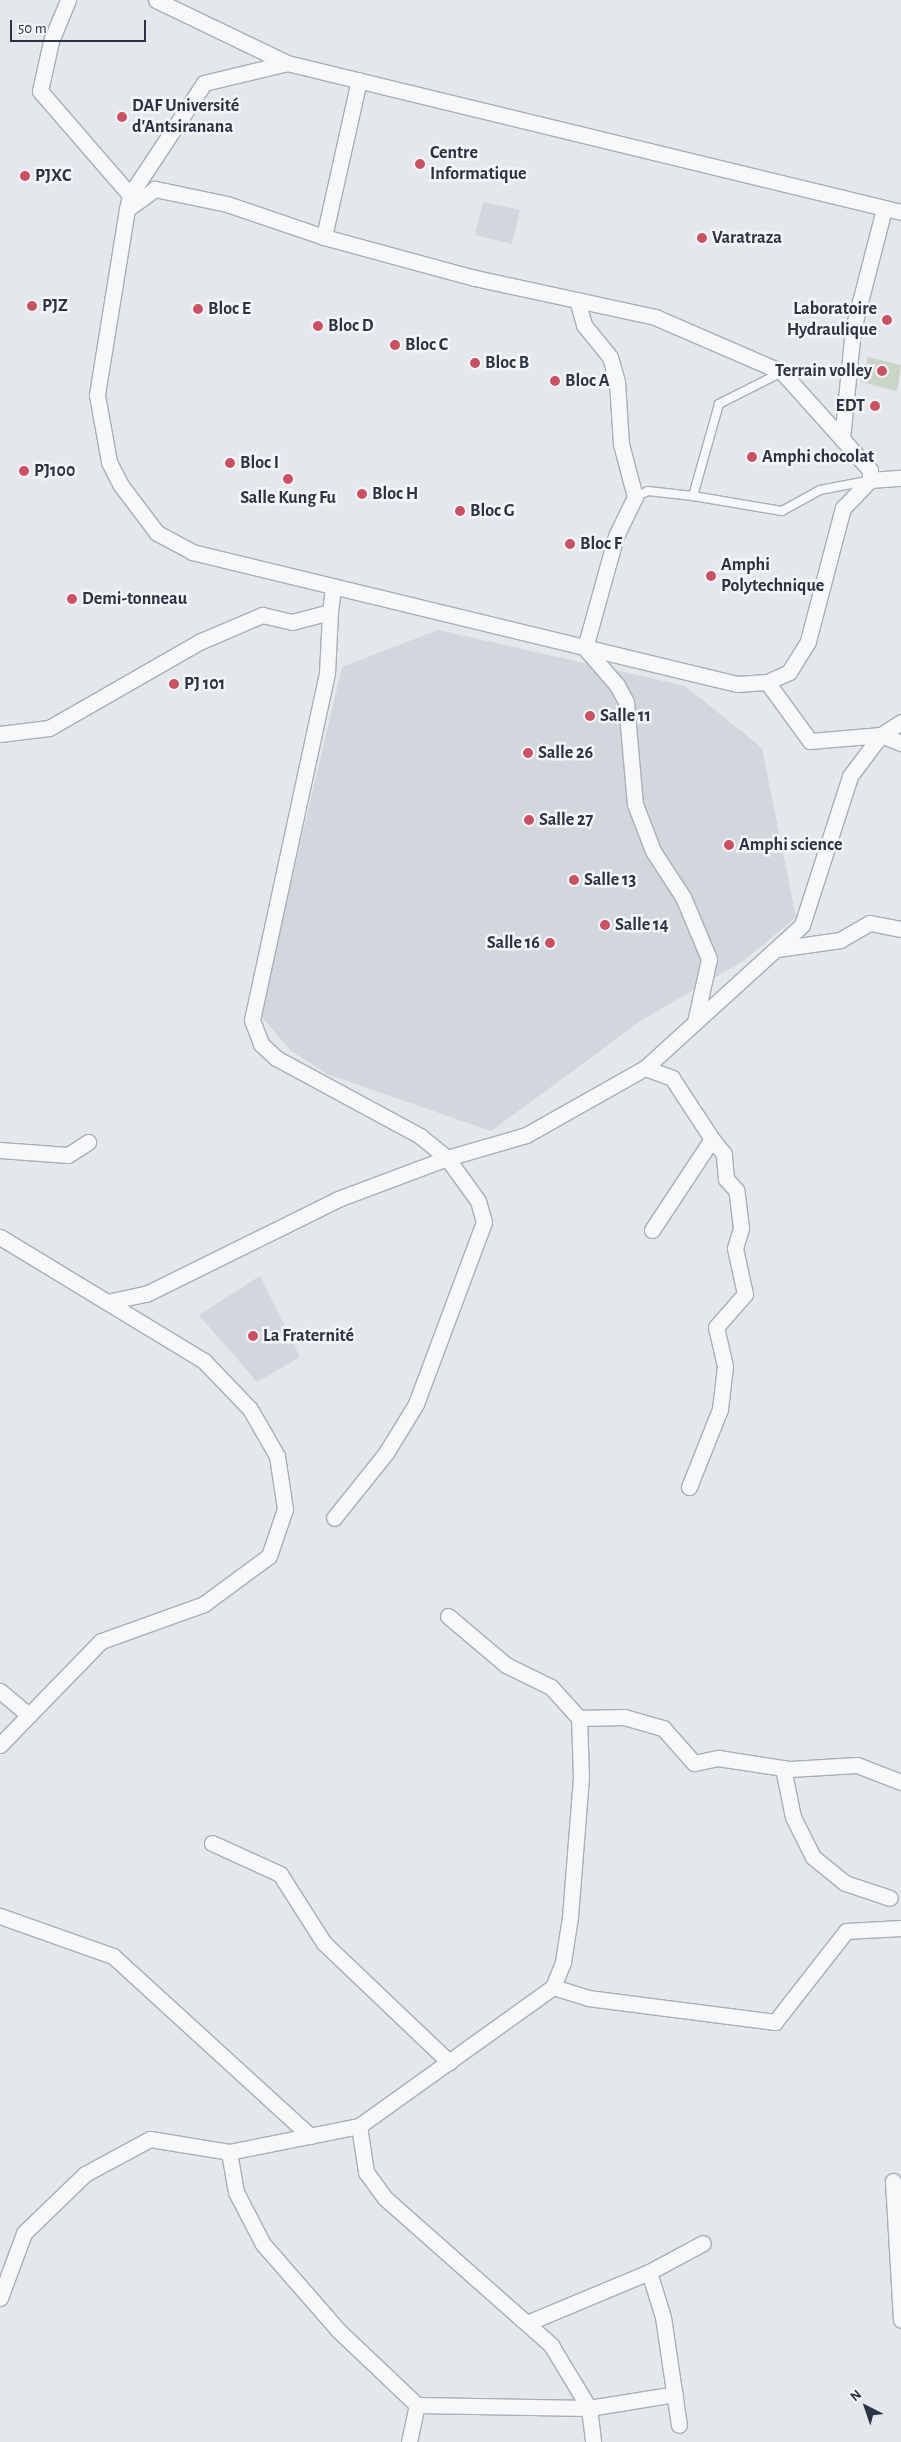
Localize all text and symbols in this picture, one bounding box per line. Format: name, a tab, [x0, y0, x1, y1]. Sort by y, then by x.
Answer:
scale bar	[12, 10, 149, 42]
text: 50 m	[18, 21, 47, 36]
place label: DAF Université d'Antsiranana	[132, 96, 239, 138]
marker: DAF Université d'Antsiranana	[116, 111, 128, 123]
place label: Centre Informatique	[430, 143, 527, 186]
marker: Centre Informatique	[414, 158, 426, 170]
place label: PJXC	[35, 165, 71, 187]
marker: PJXC	[19, 170, 31, 182]
place label: Varatraza	[712, 227, 782, 249]
marker: Varatraza	[696, 232, 708, 244]
place label: PJZ	[42, 295, 68, 317]
place label: Bloc E	[208, 298, 251, 320]
place label: Laboratoire Hydraulique	[787, 299, 877, 342]
marker: PJZ	[26, 300, 38, 312]
marker: Bloc E	[192, 303, 204, 315]
marker: Laboratoire Hydraulique	[881, 314, 893, 326]
place label: Bloc D	[328, 315, 373, 337]
marker: Bloc D	[312, 320, 324, 332]
place label: Bloc C	[405, 334, 448, 356]
marker: Bloc C	[389, 339, 401, 351]
place label: Bloc B	[485, 352, 529, 374]
marker: Bloc B	[469, 357, 481, 369]
place label: Terrain volley	[775, 360, 872, 382]
marker: Terrain volley	[876, 365, 888, 377]
place label: Bloc A	[565, 370, 609, 392]
marker: Bloc A	[549, 375, 561, 387]
place label: EDT	[836, 395, 865, 417]
marker: EDT	[869, 400, 881, 412]
place label: Amphi chocolat	[762, 446, 874, 468]
marker: Amphi chocolat	[746, 451, 758, 463]
place label: Bloc I	[240, 452, 279, 474]
marker: Bloc I	[224, 457, 236, 469]
place label: PJ100	[34, 460, 75, 482]
marker: PJ100	[18, 465, 30, 477]
marker: Salle Kung Fu	[282, 473, 294, 485]
place label: Bloc H	[372, 483, 418, 505]
place label: Salle Kung Fu	[240, 487, 336, 509]
marker: Bloc H	[356, 488, 368, 500]
place label: Bloc G	[470, 500, 514, 522]
marker: Bloc G	[454, 505, 466, 517]
place label: Bloc F	[580, 533, 622, 555]
marker: Bloc F	[564, 538, 576, 550]
place label: Amphi Polytechnique	[721, 555, 824, 598]
marker: Amphi Polytechnique	[705, 570, 717, 582]
place label: Demi-tonneau	[82, 588, 187, 610]
marker: Demi-tonneau	[66, 593, 78, 605]
place label: PJ 101	[184, 673, 225, 695]
marker: PJ 101	[168, 678, 180, 690]
place label: Salle 11	[600, 705, 651, 727]
marker: Salle 11	[584, 710, 596, 722]
place label: Salle 26	[538, 742, 593, 764]
marker: Salle 26	[522, 747, 534, 759]
place label: Salle 27	[539, 809, 593, 831]
marker: Salle 27	[523, 814, 535, 826]
place label: Amphi science	[739, 834, 843, 856]
marker: Amphi science	[723, 839, 735, 851]
place label: Salle 13	[584, 869, 636, 891]
marker: Salle 13	[568, 874, 580, 886]
place label: Salle 14	[615, 914, 669, 936]
marker: Salle 14	[599, 919, 611, 931]
place label: Salle 16	[487, 932, 540, 954]
marker: Salle 16	[544, 937, 556, 949]
place label: La Fraternité	[263, 1325, 354, 1347]
marker: La Fraternité	[247, 1330, 259, 1342]
north arrow	[841, 2382, 891, 2432]
text: N	[848, 2387, 864, 2404]

